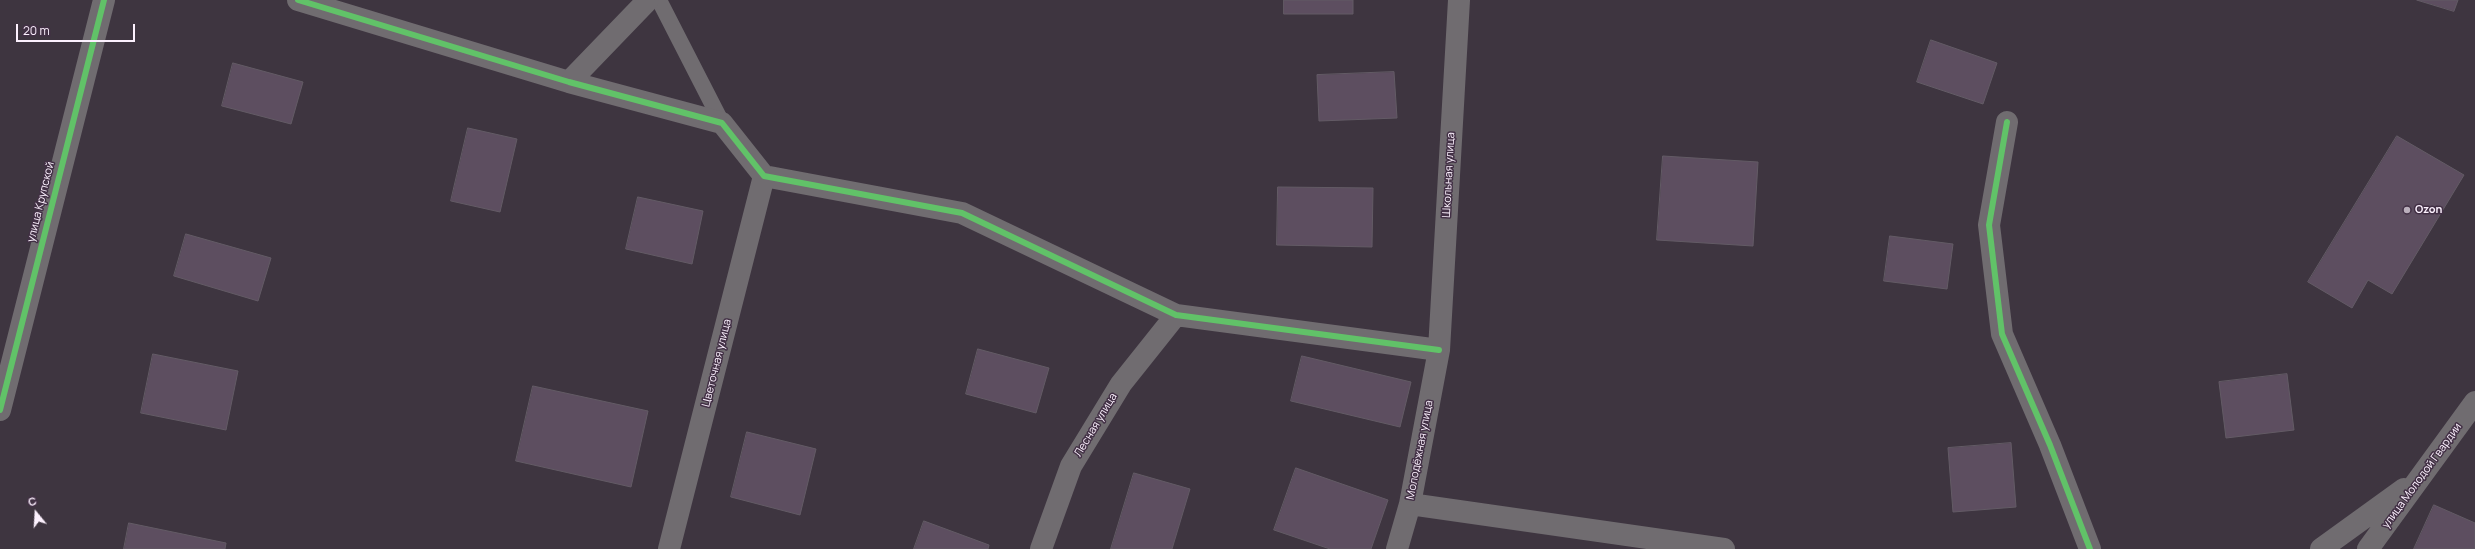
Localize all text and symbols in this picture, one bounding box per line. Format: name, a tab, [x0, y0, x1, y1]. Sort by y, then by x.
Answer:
scale bar	[18, 16, 137, 42]
text: 20 m	[23, 22, 50, 39]
street label: Школьная улица	[1440, 132, 1458, 218]
street label: улица Крупской	[25, 160, 57, 244]
place label: Ozon	[2415, 203, 2442, 217]
marker: Ozon	[2402, 205, 2412, 215]
street label: Цветочная улица	[700, 318, 734, 408]
street label: Лесная улица	[1072, 391, 1120, 459]
street label: Молодёжная улица	[1404, 399, 1436, 501]
street label: улица Молодой Гвардии	[2379, 421, 2465, 531]
north arrow	[16, 493, 56, 533]
text: С	[26, 493, 38, 510]

